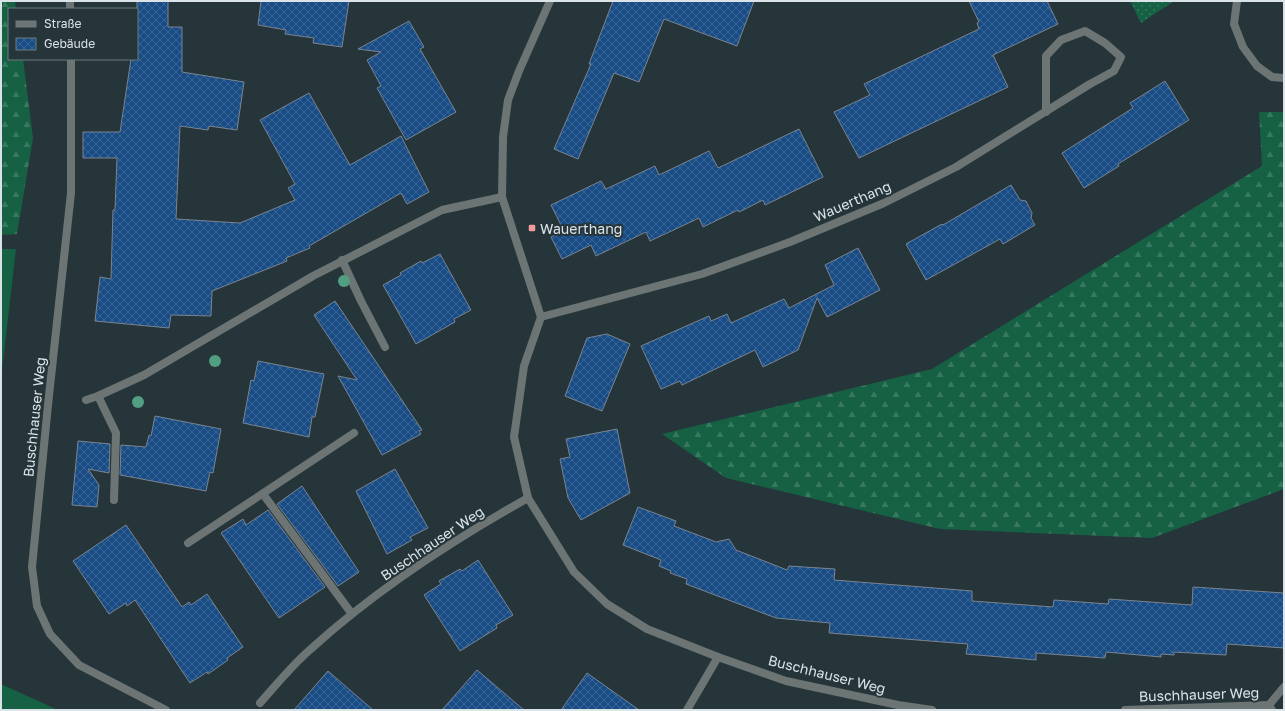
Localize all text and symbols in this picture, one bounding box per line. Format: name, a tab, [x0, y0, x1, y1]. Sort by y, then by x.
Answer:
legend	[8, 8, 138, 60]
text: Straße	[44, 16, 82, 31]
text: Gebäude	[44, 36, 95, 51]
street label: Wauerthang	[811, 177, 893, 225]
place label: Wauerthang	[540, 220, 622, 237]
marker: Wauerthang	[527, 223, 537, 233]
street label: Buschhauser Weg	[19, 356, 49, 478]
street label: Buschhauser Weg	[377, 502, 487, 584]
street label: Buschhauser Weg	[766, 651, 888, 697]
street label: Buschhauser Weg	[1138, 683, 1260, 705]

